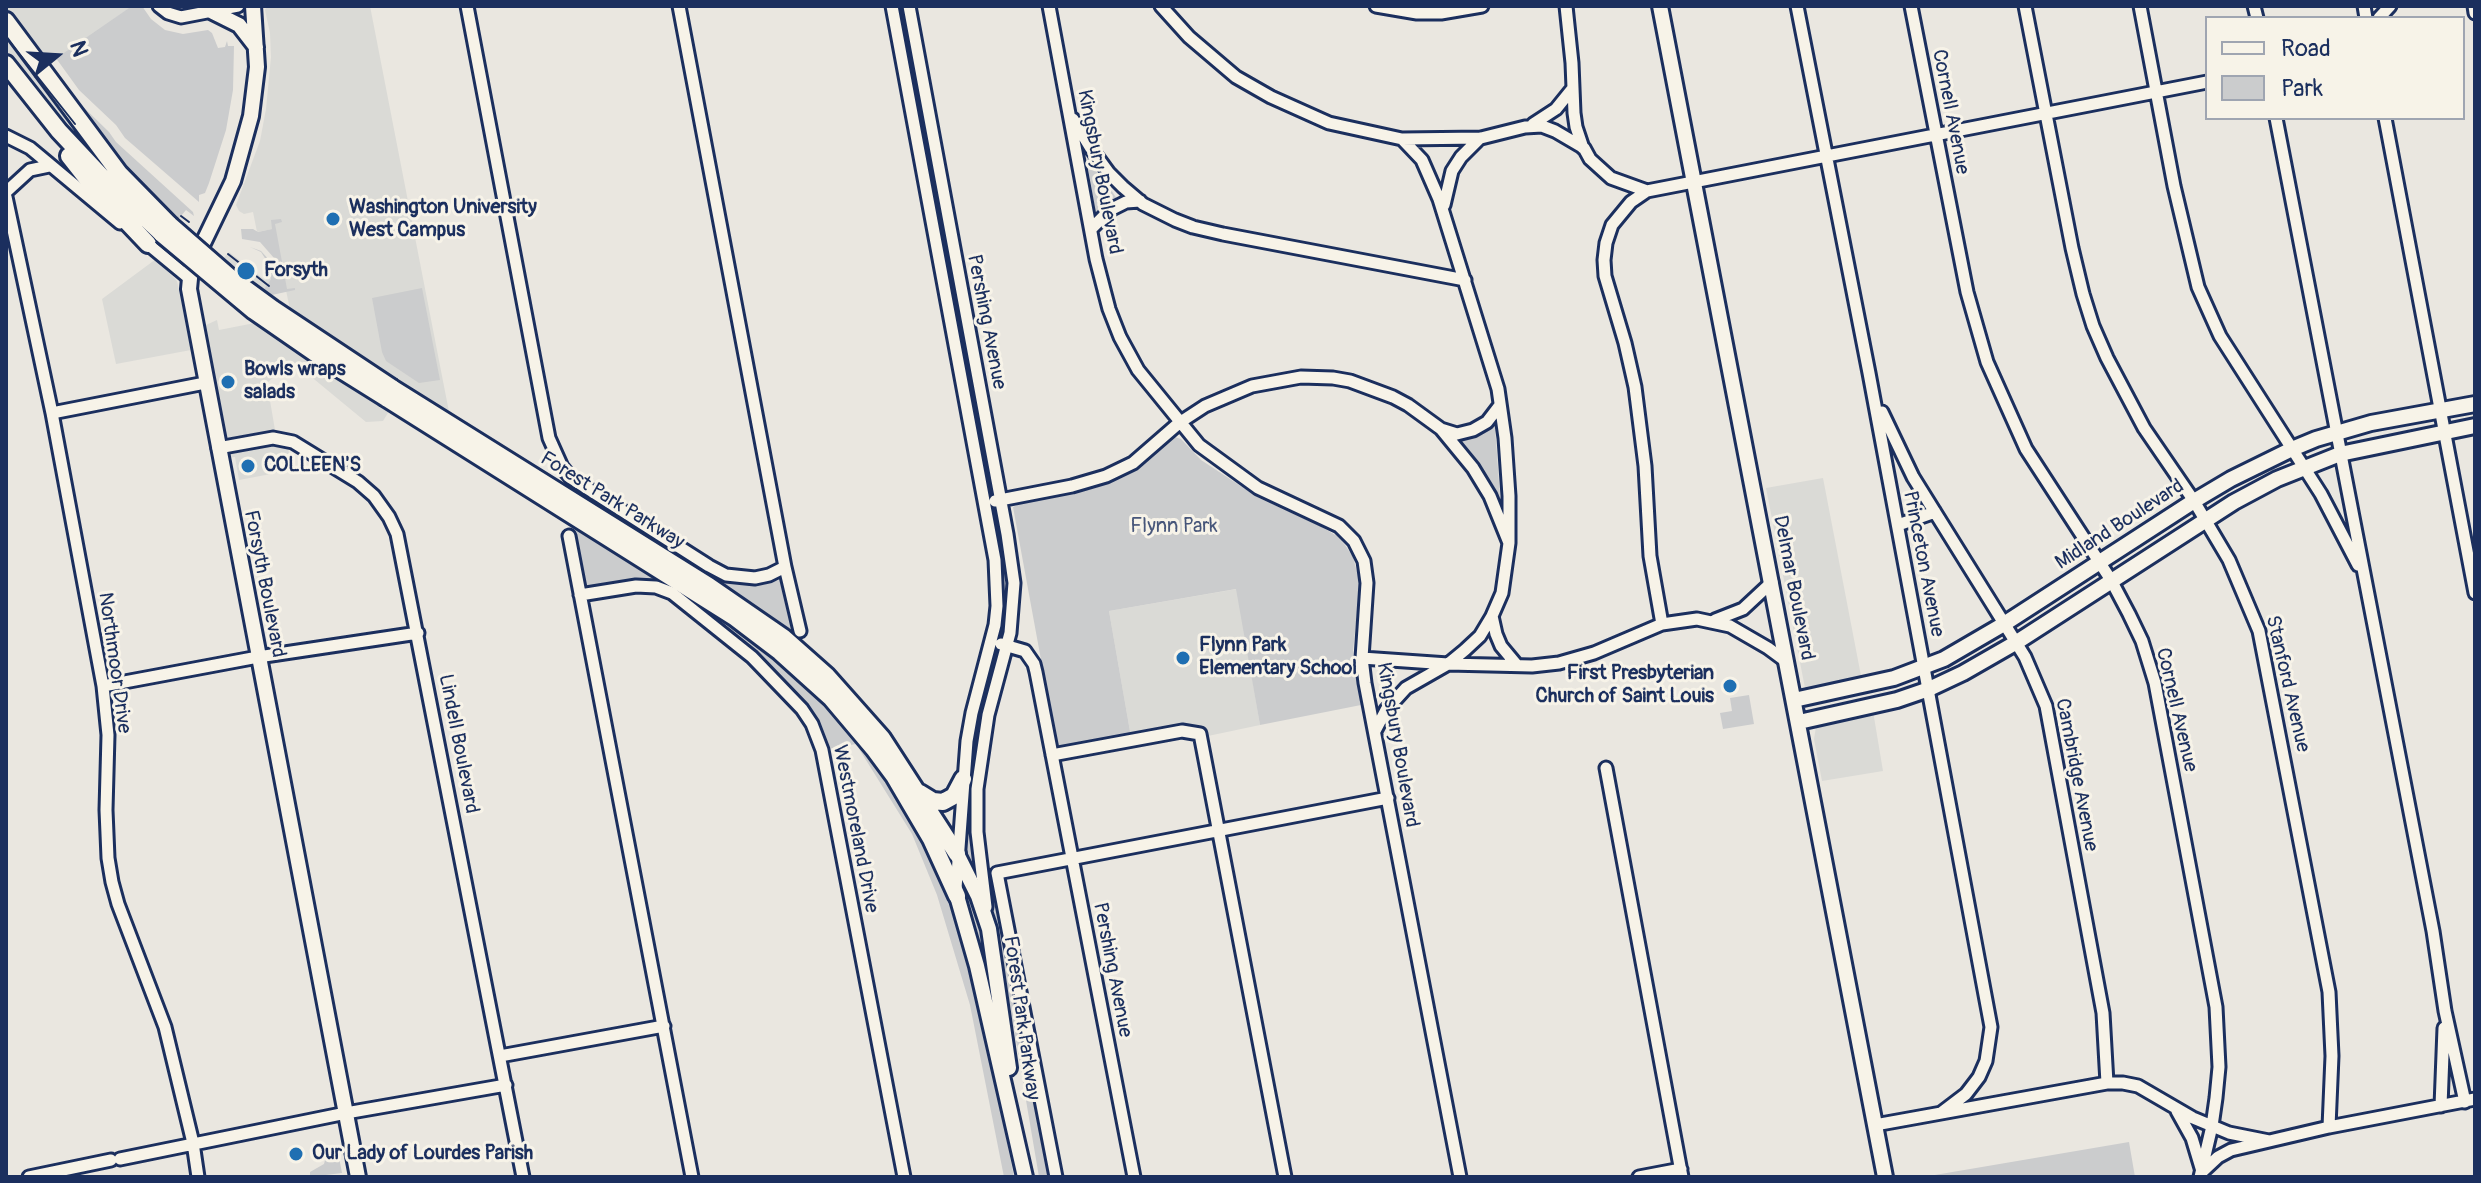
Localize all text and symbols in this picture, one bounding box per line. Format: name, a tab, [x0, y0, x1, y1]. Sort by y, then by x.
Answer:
north arrow	[16, 16, 96, 96]
legend	[2205, 16, 2465, 120]
text: Road	[2281, 34, 2331, 63]
text: N	[63, 37, 94, 60]
street label: Cornell Avenue	[1926, 48, 1974, 176]
text: Park	[2281, 74, 2323, 103]
street label: Kingsbury Boulevard	[1071, 88, 1127, 256]
place label: Washington University West Campus	[349, 196, 537, 243]
marker: Washington University West Campus	[324, 210, 342, 228]
street label: Pershing Avenue	[961, 252, 1011, 392]
place label: Forsyth	[264, 259, 328, 283]
marker: Forsyth	[235, 260, 257, 282]
place label: Bowls wraps salads	[244, 358, 346, 405]
marker: Bowls wraps salads	[219, 373, 237, 391]
street label: Forest Park Parkway	[535, 447, 689, 555]
place label: COLLEEN'S	[264, 454, 361, 478]
marker: COLLEEN'S	[239, 457, 257, 475]
street label: Midland Boulevard	[2051, 475, 2189, 575]
street label: Princeton Avenue	[1897, 489, 1949, 639]
street label: Forsyth Boulevard	[238, 508, 290, 660]
street label: Delmar Boulevard	[1767, 513, 1819, 663]
park label: Flynn Park	[1130, 515, 1218, 539]
street label: Northmoor Drive	[92, 591, 136, 735]
street label: Stanford Avenue	[2260, 613, 2314, 755]
place label: Flynn Park Elementary School	[1199, 634, 1357, 681]
street label: Cornell Avenue	[2150, 646, 2202, 774]
marker: Flynn Park Elementary School	[1174, 649, 1192, 667]
street label: Kingsbury Boulevard	[1371, 661, 1423, 829]
place label: First Presbyterian Church of Saint Louis	[1536, 662, 1714, 709]
street label: Lindell Boulevard	[433, 672, 483, 816]
marker: First Presbyterian Church of Saint Louis	[1721, 677, 1739, 695]
street label: Cambridge Avenue	[2049, 696, 2103, 854]
street label: Westmoreland Drive	[827, 743, 883, 915]
street label: Pershing Avenue	[1087, 900, 1137, 1040]
street label: Forest Park Parkway	[998, 934, 1044, 1102]
place label: Our Lady of Lourdes Parish	[312, 1142, 533, 1166]
marker: Our Lady of Lourdes Parish	[287, 1145, 305, 1163]

